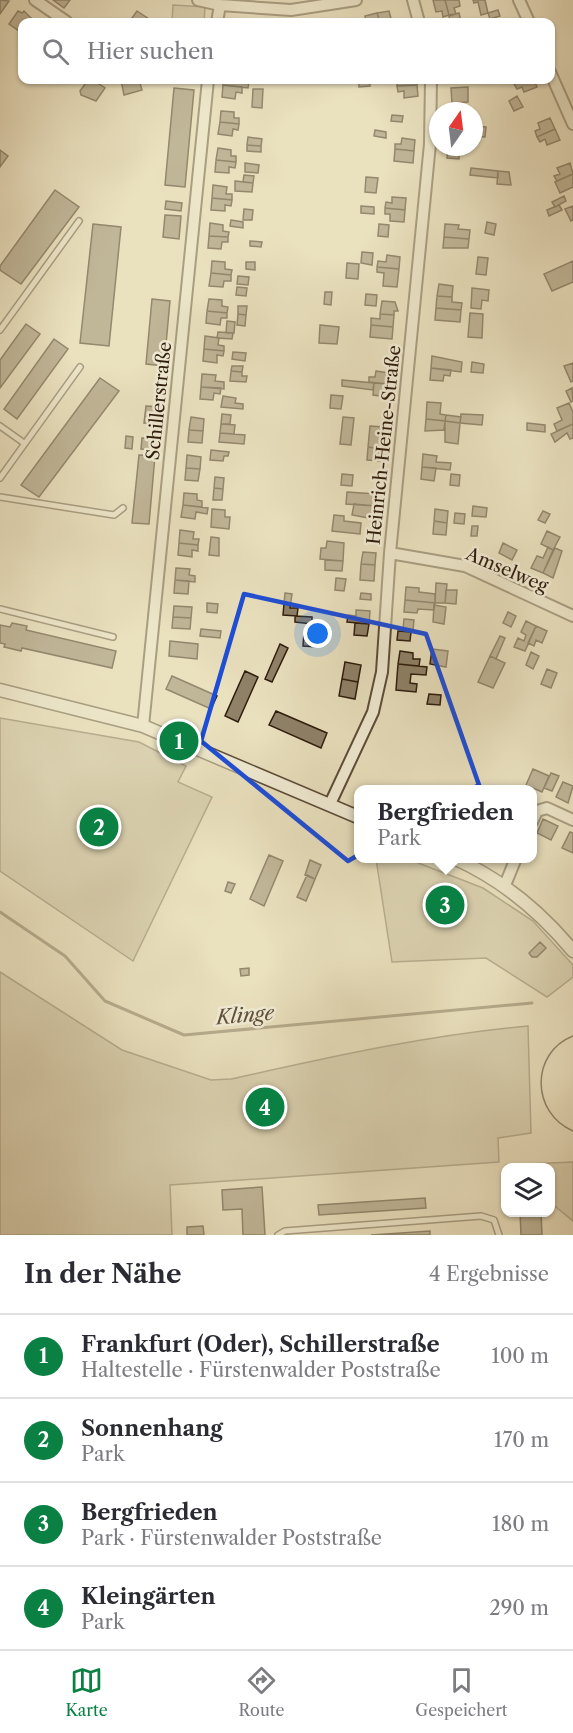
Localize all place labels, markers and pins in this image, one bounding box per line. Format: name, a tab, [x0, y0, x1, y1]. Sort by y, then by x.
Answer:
pin: 1	[160, 718, 198, 764]
pin: 2	[80, 804, 118, 850]
pin: 3	[426, 882, 464, 928]
pin: 4	[246, 1084, 284, 1130]

